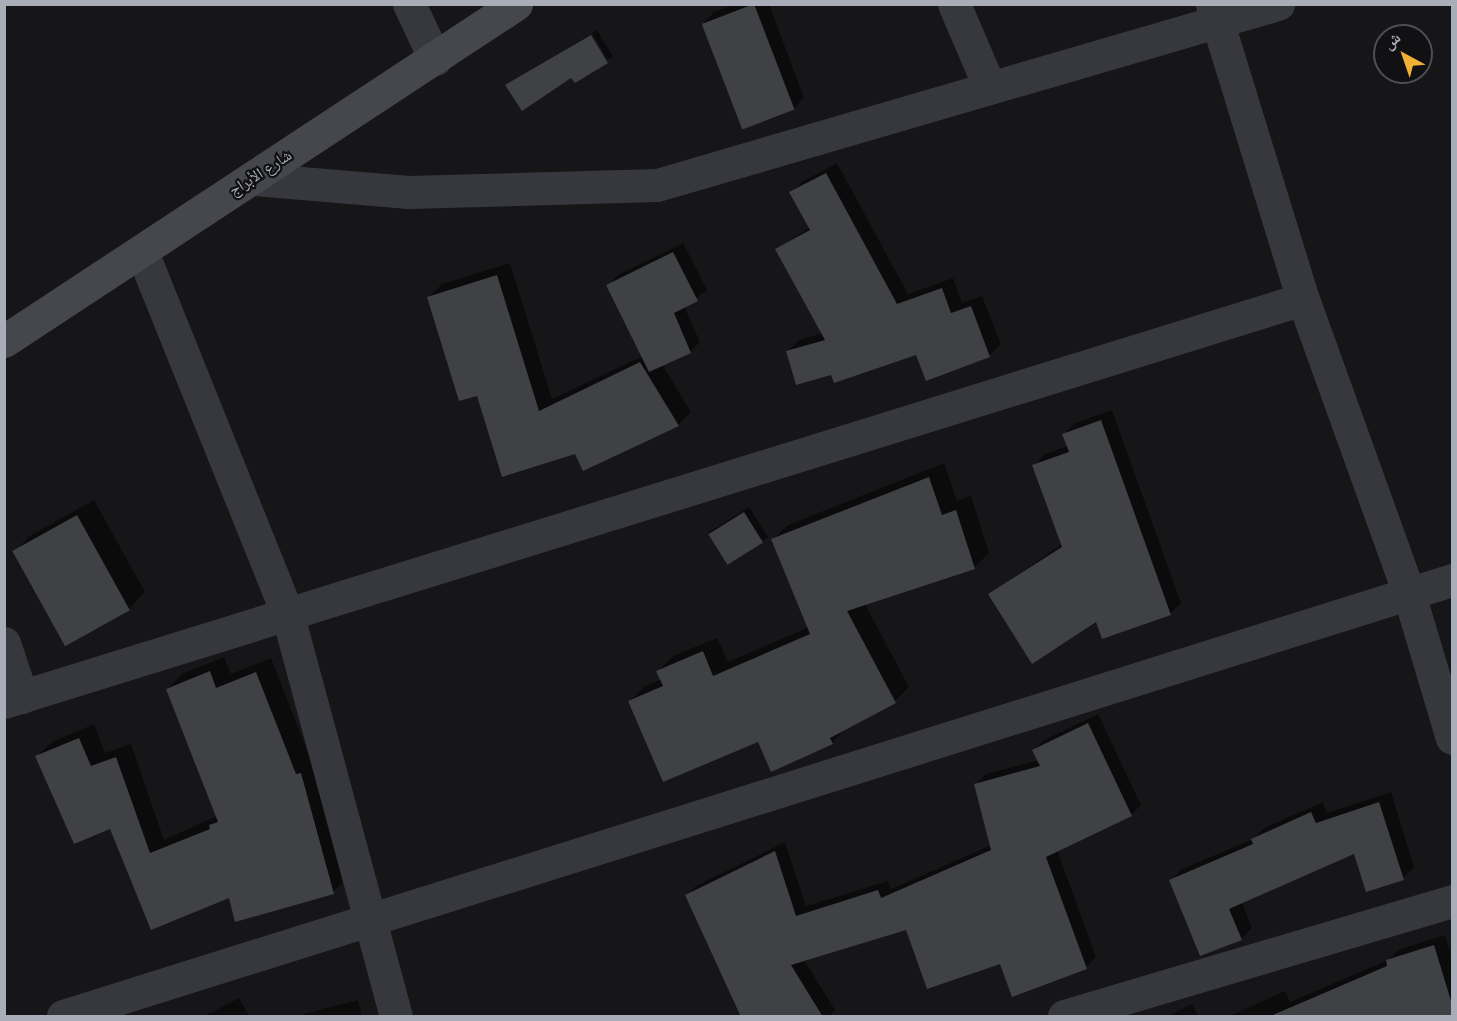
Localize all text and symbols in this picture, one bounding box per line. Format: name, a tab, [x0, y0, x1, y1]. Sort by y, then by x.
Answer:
north arrow	[1373, 24, 1433, 84]
text: ش	[1380, 29, 1406, 55]
street label: شارع الأبراج	[226, 147, 296, 201]

